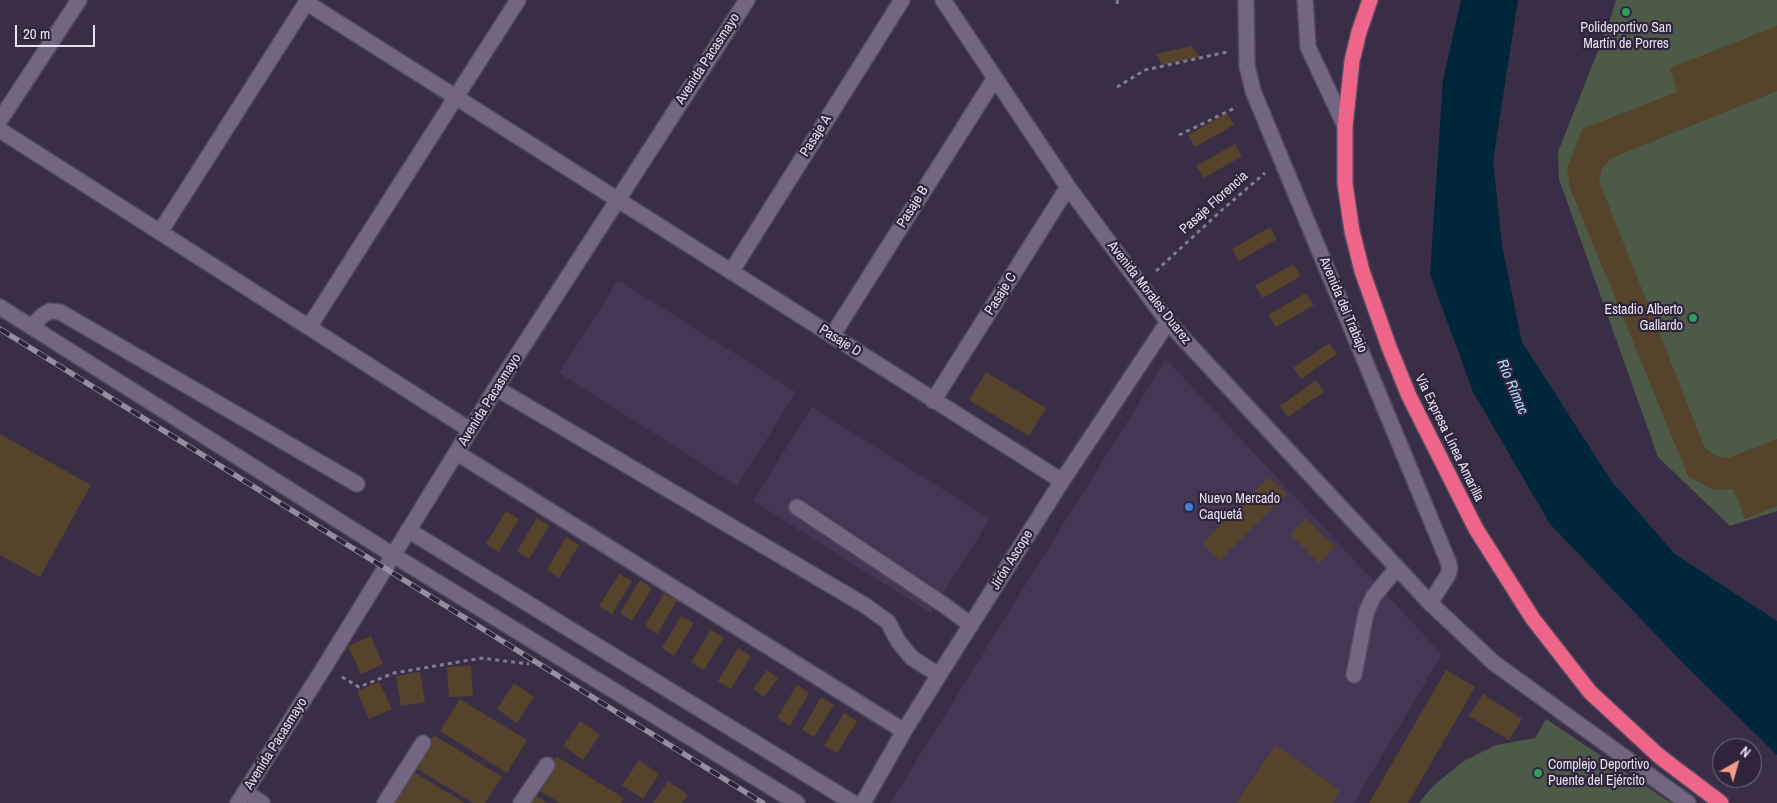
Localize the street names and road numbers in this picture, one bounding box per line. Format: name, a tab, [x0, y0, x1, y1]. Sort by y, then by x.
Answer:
street label: Avenida Pacasmayo	[672, 10, 744, 108]
street label: Pasaje A	[797, 112, 835, 160]
street label: Pasaje Florencia	[1176, 168, 1252, 238]
street label: Pasaje B	[894, 183, 932, 231]
street label: Avenida Morales Duarez	[1104, 238, 1194, 348]
street label: Avenida del Trabajo	[1315, 255, 1371, 355]
street label: Pasaje C	[982, 270, 1020, 318]
street label: Pasaje D	[816, 322, 864, 360]
street label: Avenida Pacasmayo	[455, 351, 525, 449]
street label: Vía Expresa Línea Amarilla	[1411, 372, 1487, 504]
street label: Jirón Ascope	[987, 527, 1037, 593]
street label: Avenida Pacasmayo	[241, 695, 311, 793]

